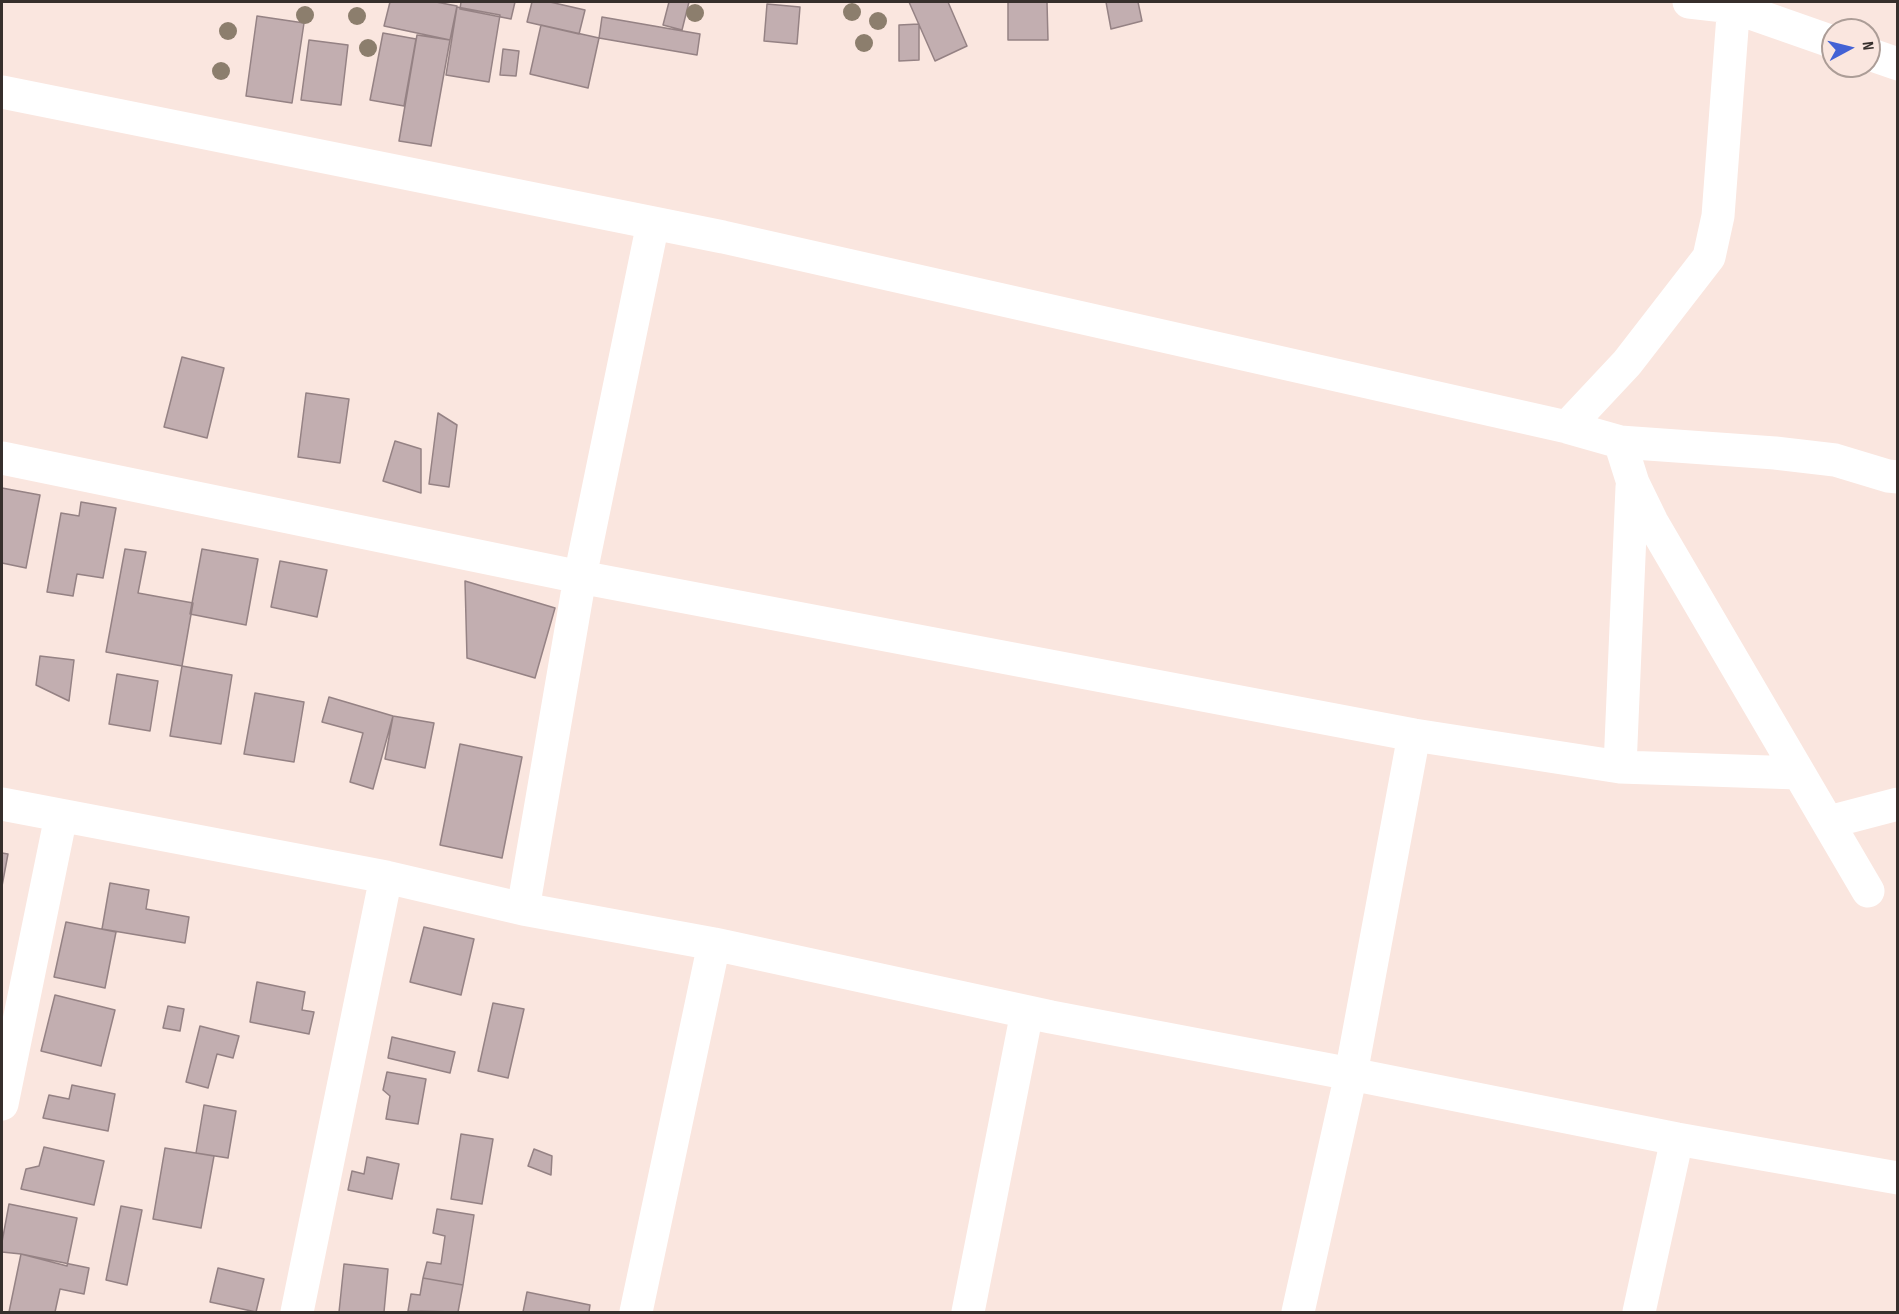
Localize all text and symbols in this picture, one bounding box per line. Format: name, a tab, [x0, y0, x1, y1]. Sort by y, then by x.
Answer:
north arrow	[1821, 18, 1881, 78]
text: N	[1857, 41, 1877, 51]

